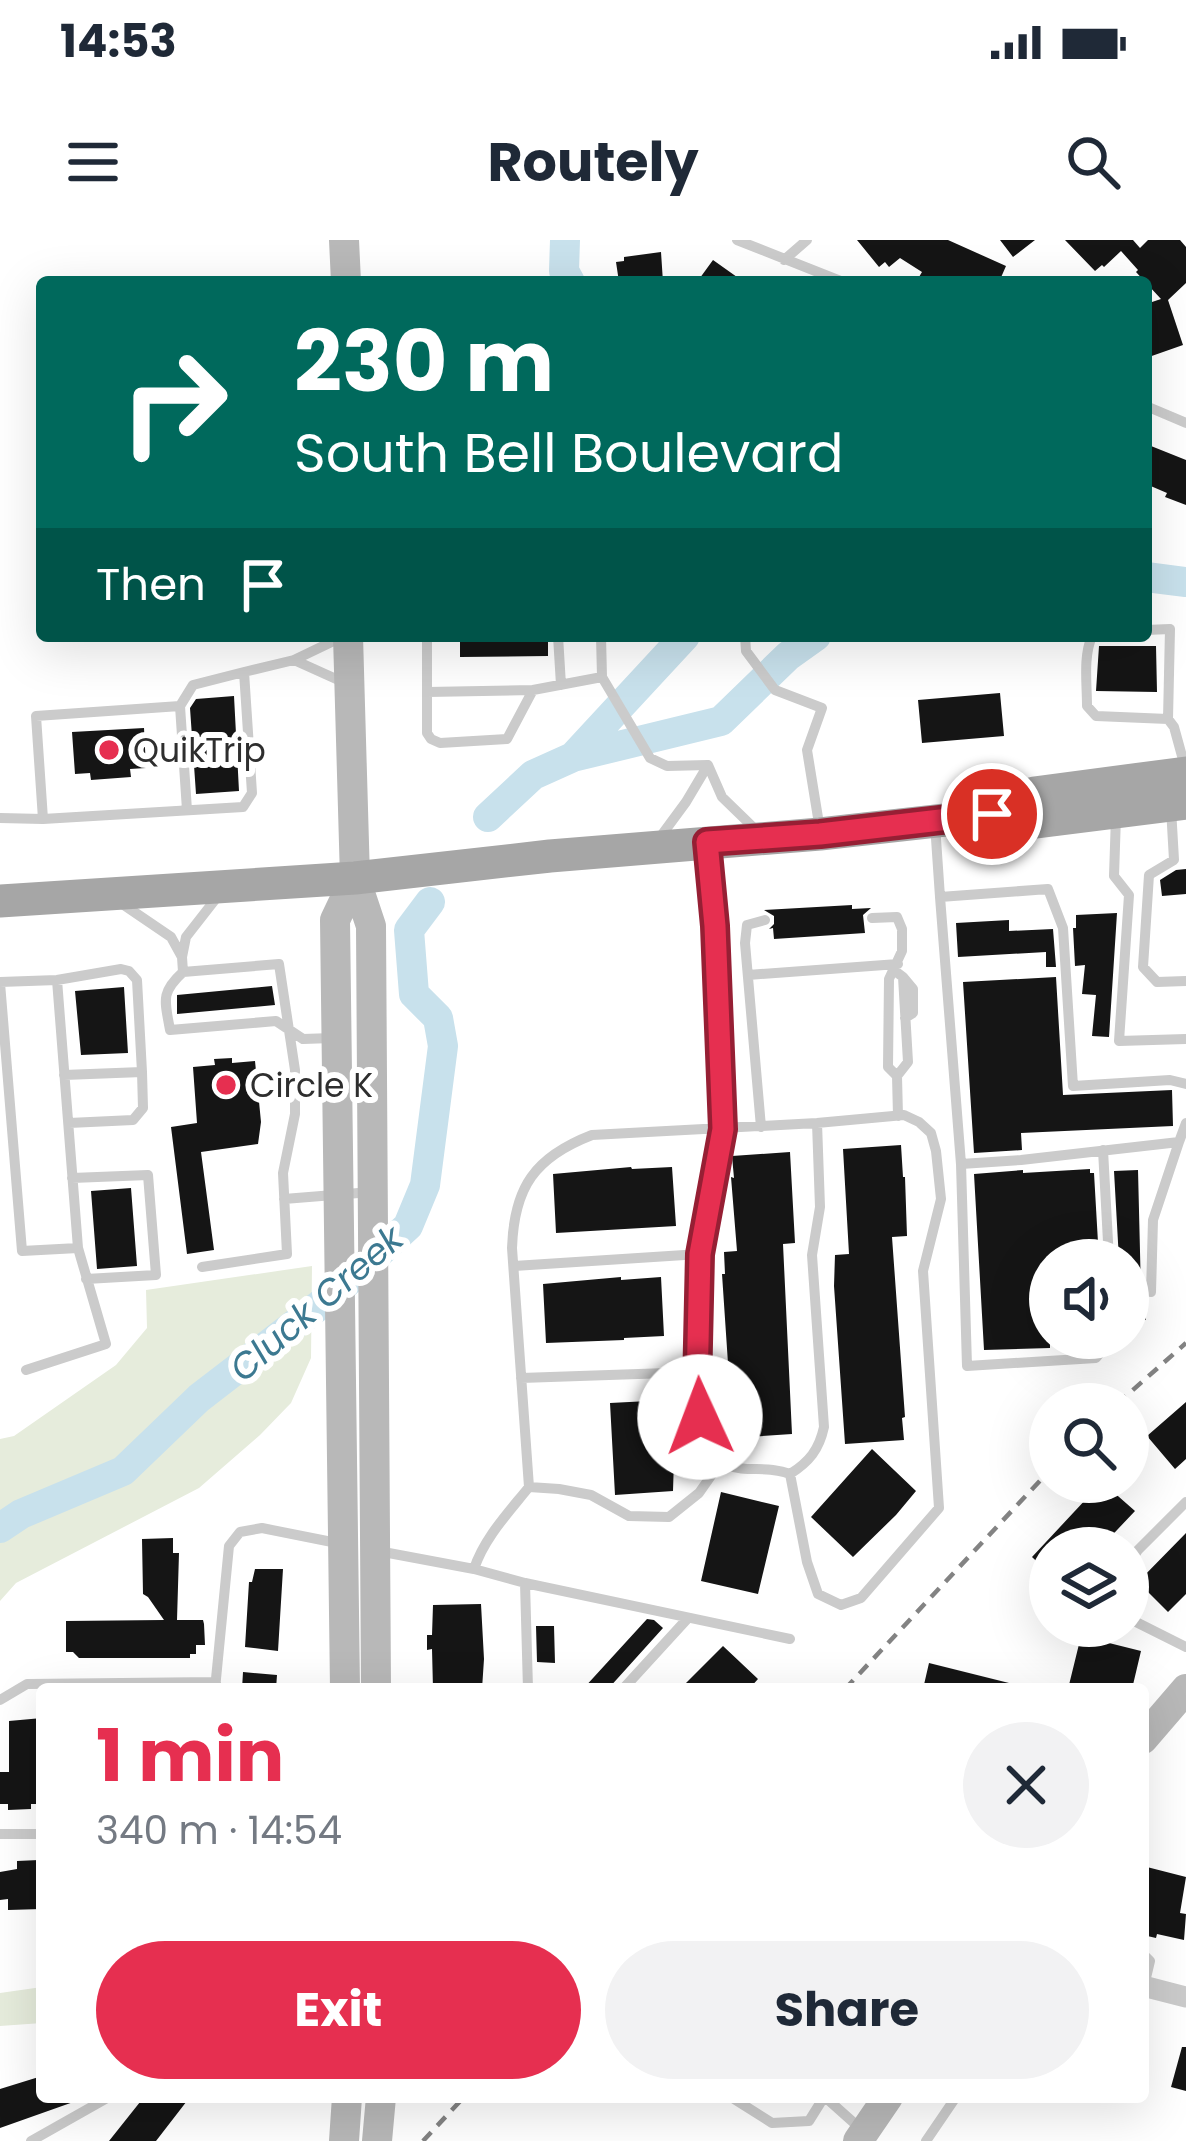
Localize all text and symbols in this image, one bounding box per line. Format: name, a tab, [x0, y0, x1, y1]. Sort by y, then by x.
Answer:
text: 14:53	[60, 10, 177, 73]
text: Routely	[487, 124, 699, 200]
icon: menu	[60, 129, 126, 195]
icon: search	[1060, 129, 1126, 195]
text: 230 m	[294, 303, 554, 420]
icon: right	[96, 324, 252, 480]
text: South Bell Boulevard	[294, 415, 843, 491]
icon: arrive	[230, 552, 296, 618]
text: Then	[96, 553, 206, 616]
place label: QuikTrip	[133, 727, 266, 774]
marker: QuikTrip	[96, 737, 122, 763]
pin	[941, 763, 1043, 865]
icon: arrive	[959, 781, 1025, 847]
place label: Circle K	[250, 1062, 373, 1109]
marker: Circle K	[213, 1072, 239, 1098]
water label: Cluck Creek	[218, 1213, 415, 1393]
map controls	[1029, 1239, 1149, 1647]
button: sound	[1029, 1239, 1149, 1359]
position arrow	[637, 1354, 763, 1480]
button: search	[1029, 1383, 1149, 1503]
button: layers	[1029, 1527, 1149, 1647]
text: 1 min	[96, 1705, 284, 1806]
button: close	[963, 1722, 1089, 1848]
text: 340 m · 14:54	[96, 1803, 342, 1858]
button: Exit	[96, 1941, 581, 2079]
button: Share	[605, 1941, 1089, 2079]

